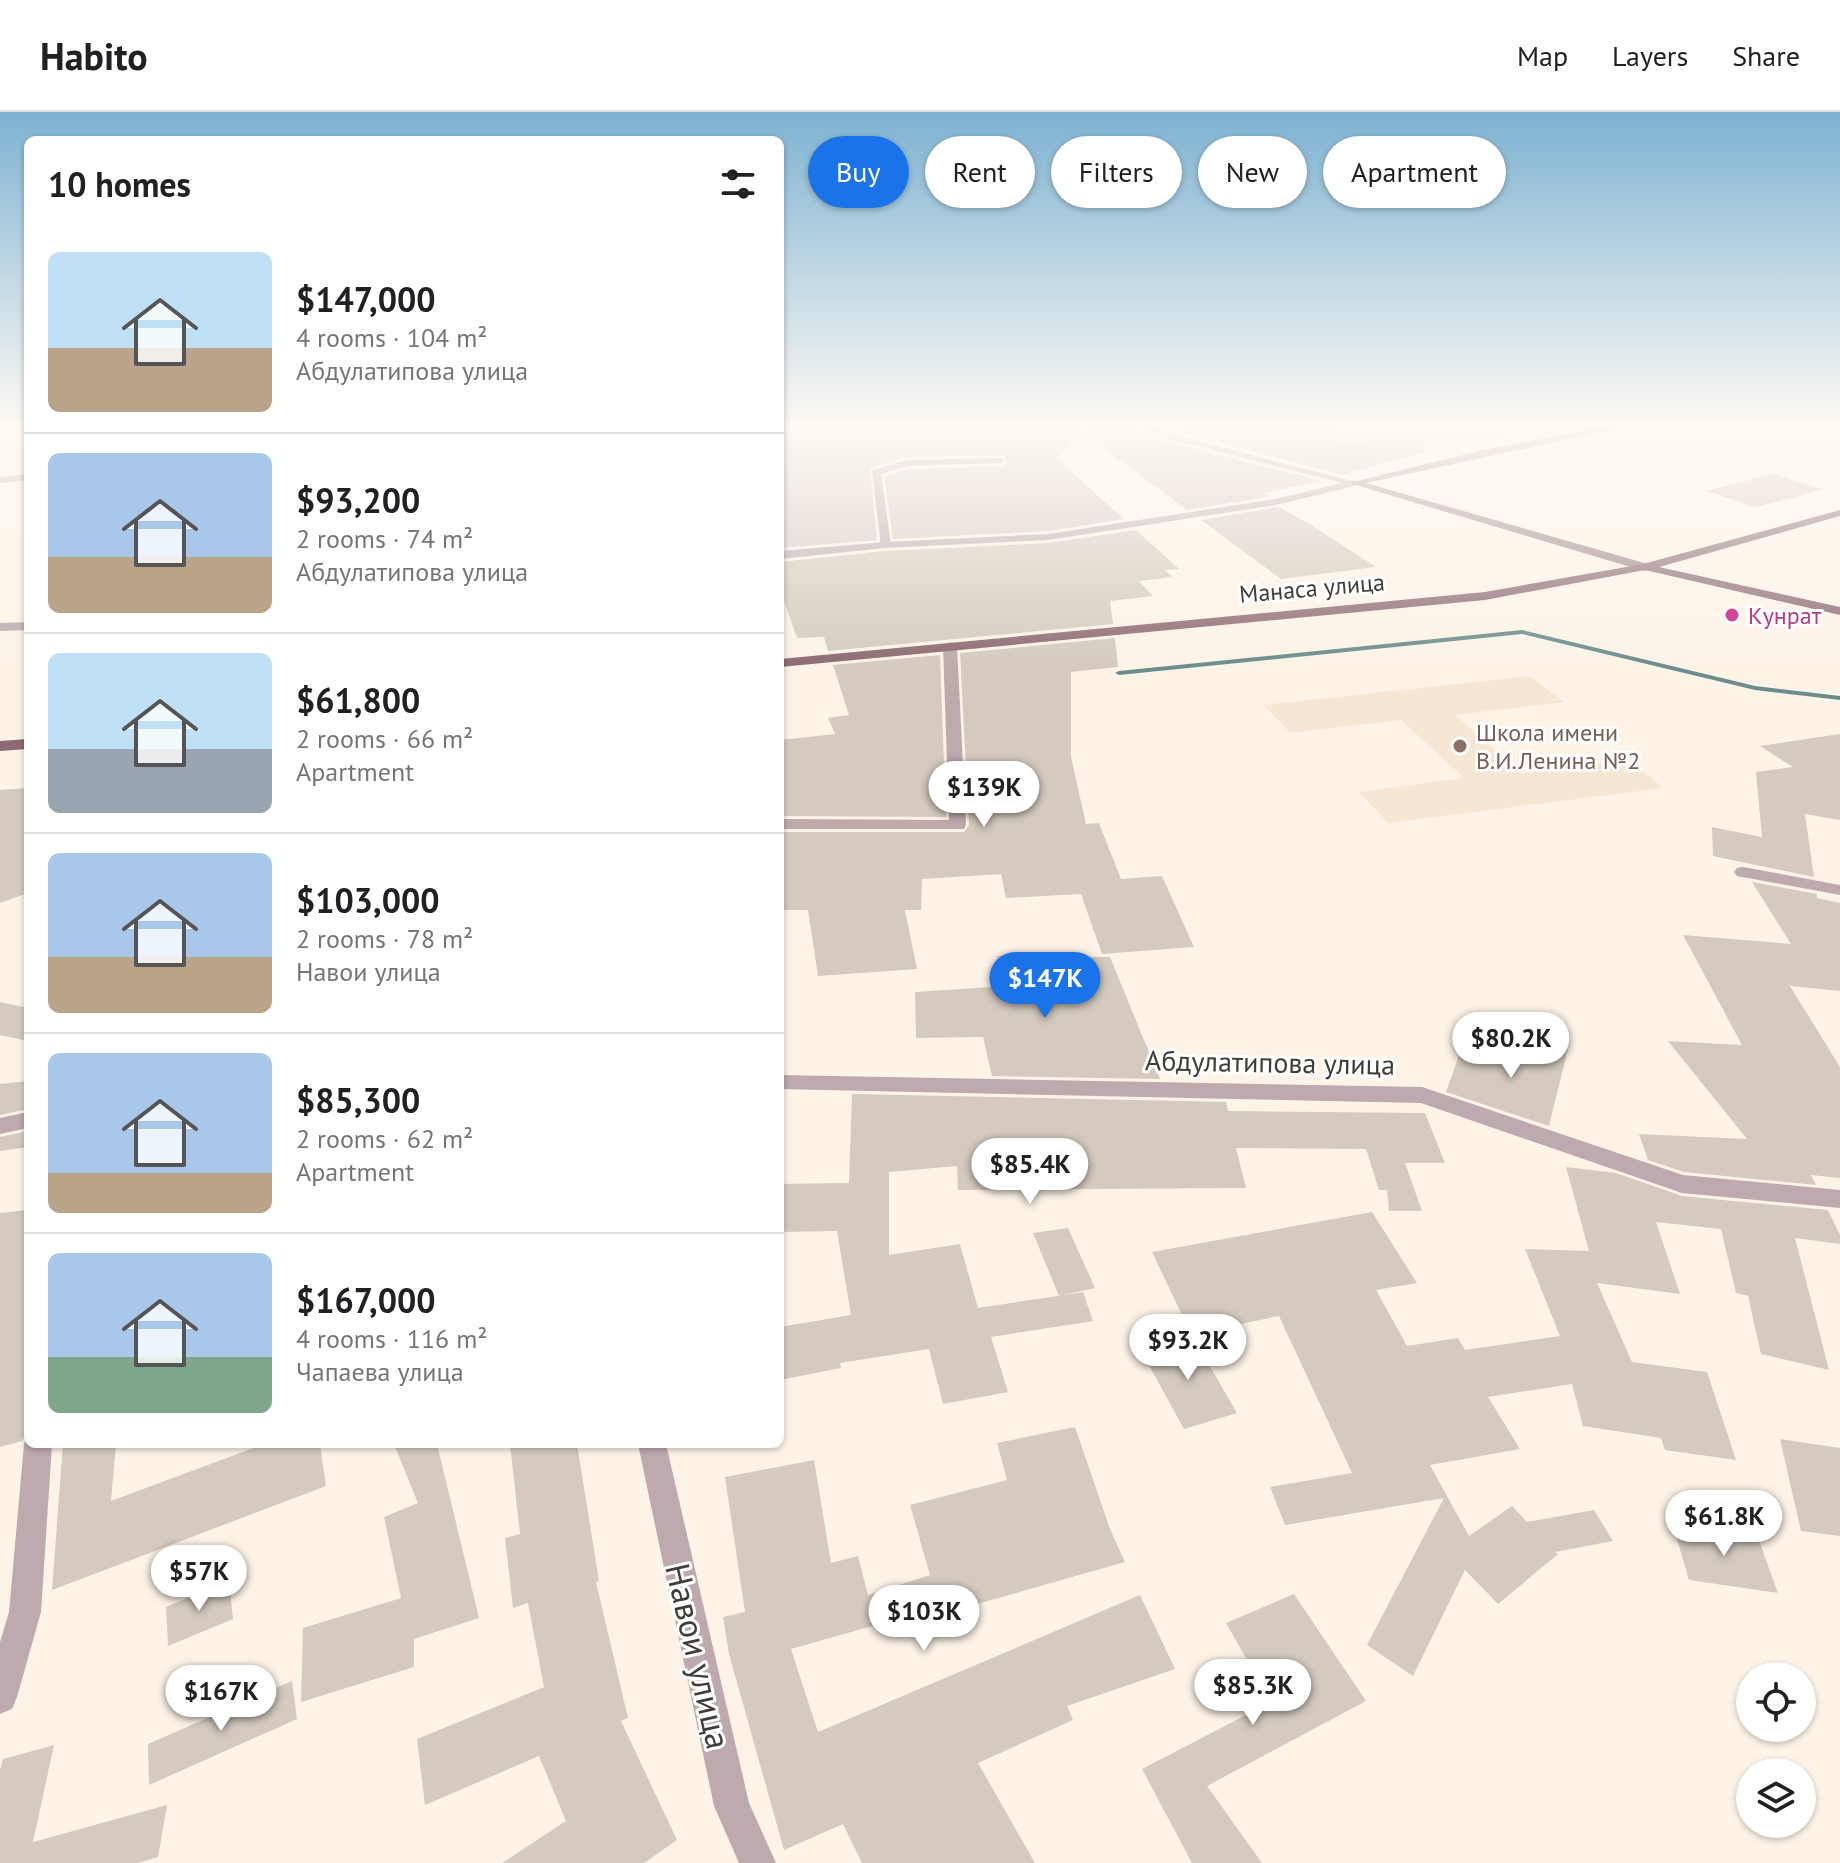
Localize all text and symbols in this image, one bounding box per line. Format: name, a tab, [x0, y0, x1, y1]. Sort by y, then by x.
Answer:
text: Habito	[40, 31, 148, 80]
text: Map	[1517, 37, 1568, 74]
text: Layers	[1612, 37, 1688, 74]
text: Share	[1732, 37, 1800, 74]
chip: Buy	[808, 136, 909, 208]
chip: Rent	[925, 136, 1035, 208]
chip: Filters	[1051, 136, 1182, 208]
chip: New	[1198, 136, 1307, 208]
chip: Apartment	[1323, 136, 1506, 208]
text: 10 homes	[48, 162, 191, 206]
icon: filters	[716, 162, 760, 206]
text: $147,000	[296, 277, 435, 321]
icon: home	[112, 284, 208, 380]
text: 4 rooms · 104 m²	[296, 321, 488, 354]
text: Абдулатипова улица	[296, 354, 528, 387]
text: $93,200	[296, 478, 420, 522]
icon: home	[112, 485, 208, 581]
text: 2 rooms · 74 m²	[296, 522, 473, 555]
text: Абдулатипова улица	[296, 555, 528, 588]
street label: Манаса улица	[1238, 566, 1386, 610]
place label: Кунрат	[1748, 600, 1822, 631]
marker: Кунрат	[1723, 606, 1741, 624]
text: $61,800	[296, 678, 420, 722]
icon: home	[112, 685, 208, 781]
place label: Школа имени В.И.Ленина №2	[1476, 717, 1640, 776]
text: 2 rooms · 66 m²	[296, 722, 473, 755]
marker: Школа имени В.И.Ленина №2	[1451, 737, 1469, 755]
text: Apartment	[296, 755, 414, 788]
pin: $139K	[928, 761, 1040, 829]
text: $139K	[946, 770, 1022, 803]
text: $103,000	[296, 878, 440, 922]
icon: home	[112, 885, 208, 981]
text: 2 rooms · 78 m²	[296, 922, 473, 955]
pin: $147K	[989, 952, 1101, 1020]
text: Навои улица	[296, 955, 441, 988]
text: $147K	[1007, 961, 1083, 994]
pin: $80.2K	[1446, 1012, 1576, 1080]
text: $80.2K	[1470, 1021, 1552, 1054]
street label: Абдулатипова улица	[1145, 1041, 1395, 1083]
text: $85,300	[296, 1078, 420, 1122]
icon: home	[112, 1085, 208, 1181]
text: 2 rooms · 62 m²	[296, 1122, 473, 1155]
pin: $85.4K	[965, 1138, 1095, 1206]
text: $85.4K	[989, 1147, 1071, 1180]
text: Apartment	[296, 1155, 414, 1188]
text: $167,000	[296, 1278, 435, 1322]
icon: home	[112, 1285, 208, 1381]
pin: $93.2K	[1123, 1314, 1253, 1382]
text: 4 rooms · 116 m²	[296, 1322, 488, 1355]
text: $93.2K	[1147, 1323, 1229, 1356]
text: Чапаева улица	[296, 1355, 464, 1388]
pin: $61.8K	[1659, 1490, 1789, 1558]
text: $61.8K	[1683, 1499, 1765, 1532]
pin: $57K	[152, 1545, 246, 1613]
text: $57K	[169, 1554, 229, 1587]
street label: Навои улица	[656, 1559, 742, 1753]
pin: $103K	[868, 1585, 980, 1653]
text: $103K	[886, 1594, 962, 1627]
pin: $85.3K	[1188, 1659, 1318, 1727]
map controls	[1736, 1662, 1816, 1838]
button: locate	[1736, 1662, 1816, 1742]
pin: $167K	[165, 1665, 277, 1733]
text: $85.3K	[1212, 1668, 1294, 1701]
text: $167K	[183, 1674, 259, 1707]
button: layers	[1736, 1758, 1816, 1838]

